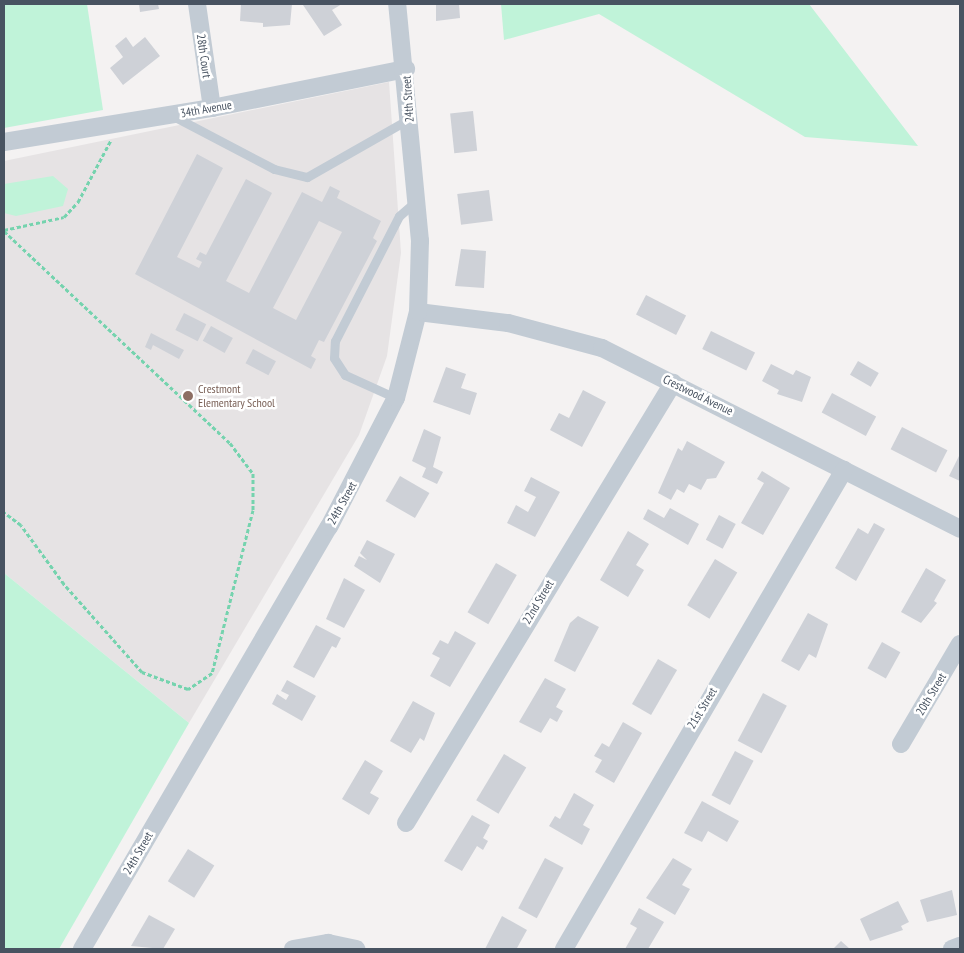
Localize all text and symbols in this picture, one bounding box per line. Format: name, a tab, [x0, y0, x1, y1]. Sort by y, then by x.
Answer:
street label: 28th Court	[194, 33, 214, 79]
street label: 24th Street	[399, 75, 417, 123]
street label: 34th Avenue	[179, 97, 233, 121]
street label: Crestwood Avenue	[661, 372, 735, 418]
place label: Crestmont Elementary School	[198, 382, 275, 410]
marker: Crestmont Elementary School	[182, 390, 194, 402]
street label: 24th Street	[324, 479, 360, 527]
street label: 22nd Street	[519, 577, 557, 627]
street label: 20th Street	[913, 670, 949, 718]
street label: 21st Street	[684, 685, 720, 731]
street label: 24th Street	[120, 829, 156, 877]

